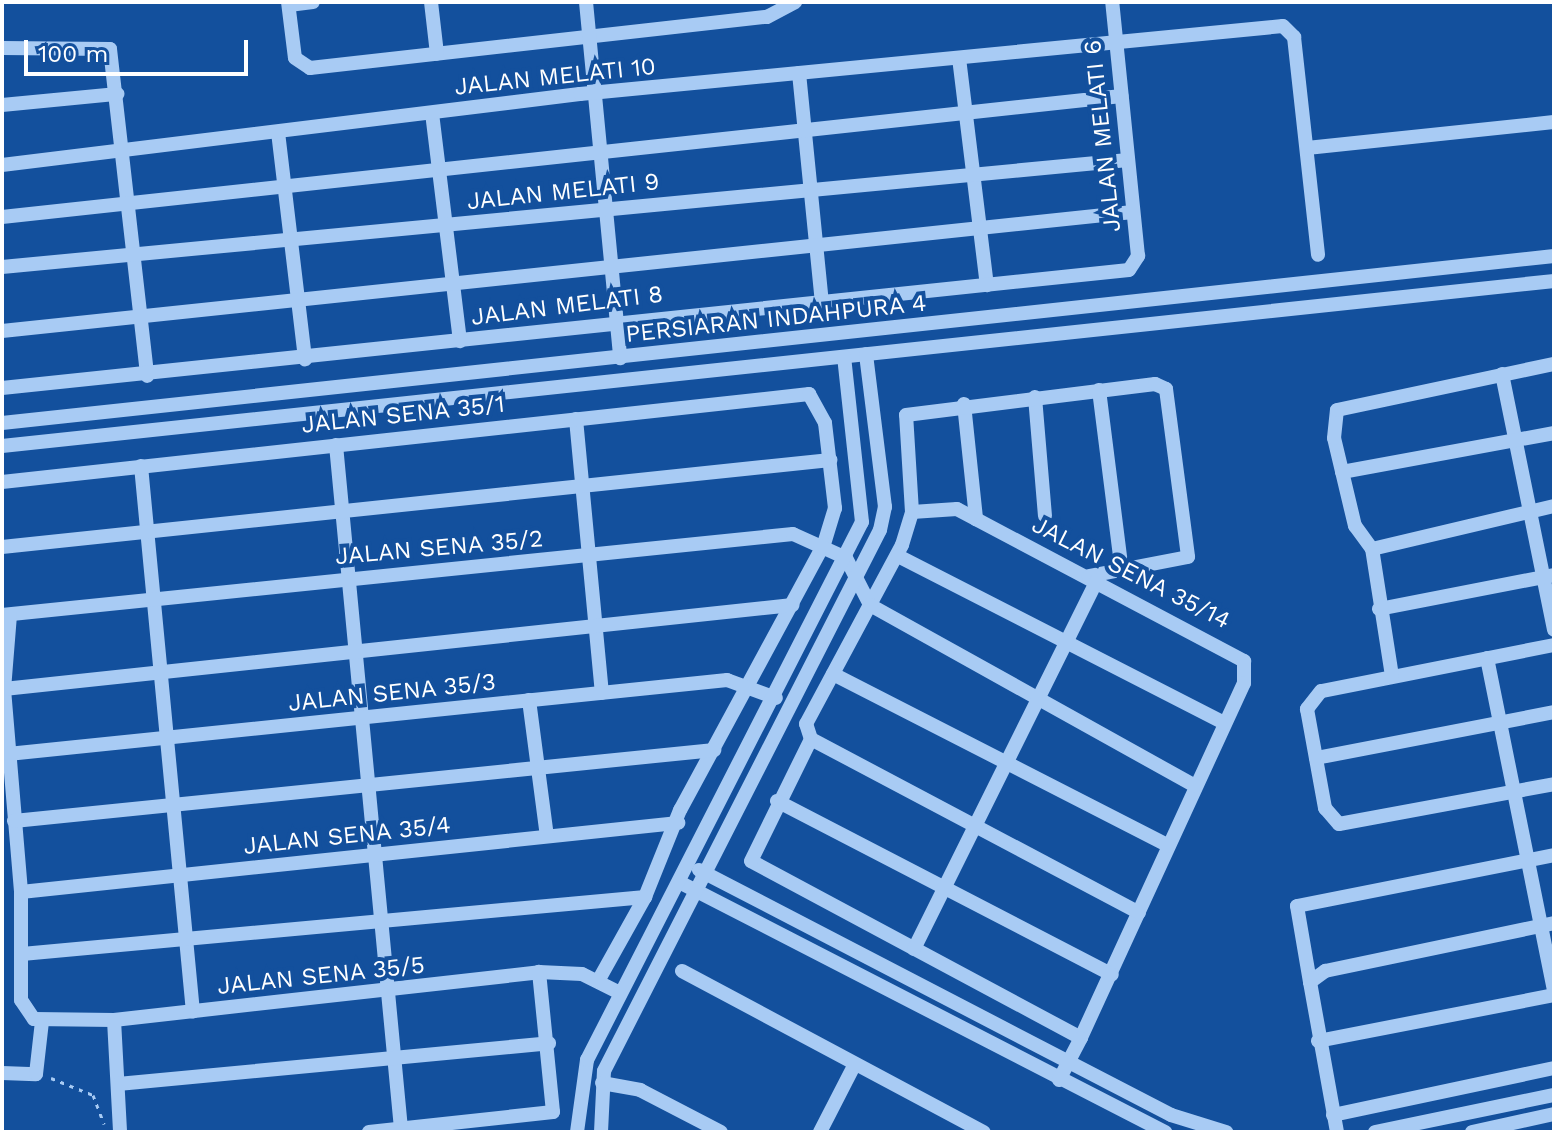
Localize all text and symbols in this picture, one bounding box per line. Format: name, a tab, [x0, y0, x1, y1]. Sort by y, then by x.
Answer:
scale bar	[28, 24, 252, 74]
street label: JALAN MELATI 6	[1079, 38, 1127, 234]
text: 100 m	[38, 40, 108, 68]
street label: JALAN MELATI 10	[453, 52, 657, 102]
street label: JALAN MELATI 9	[465, 168, 661, 216]
street label: JALAN MELATI 8	[469, 280, 665, 332]
street label: PERSIARAN INDAHPURA 4	[624, 289, 928, 349]
street label: JALAN SENA 35/1	[300, 390, 506, 440]
street label: JALAN SENA 35/14	[1027, 510, 1235, 636]
street label: JALAN SENA 35/2	[333, 525, 545, 571]
street label: JALAN SENA 35/3	[286, 668, 498, 718]
street label: JALAN SENA 35/4	[241, 811, 453, 861]
street label: JALAN SENA 35/5	[215, 951, 427, 1001]

